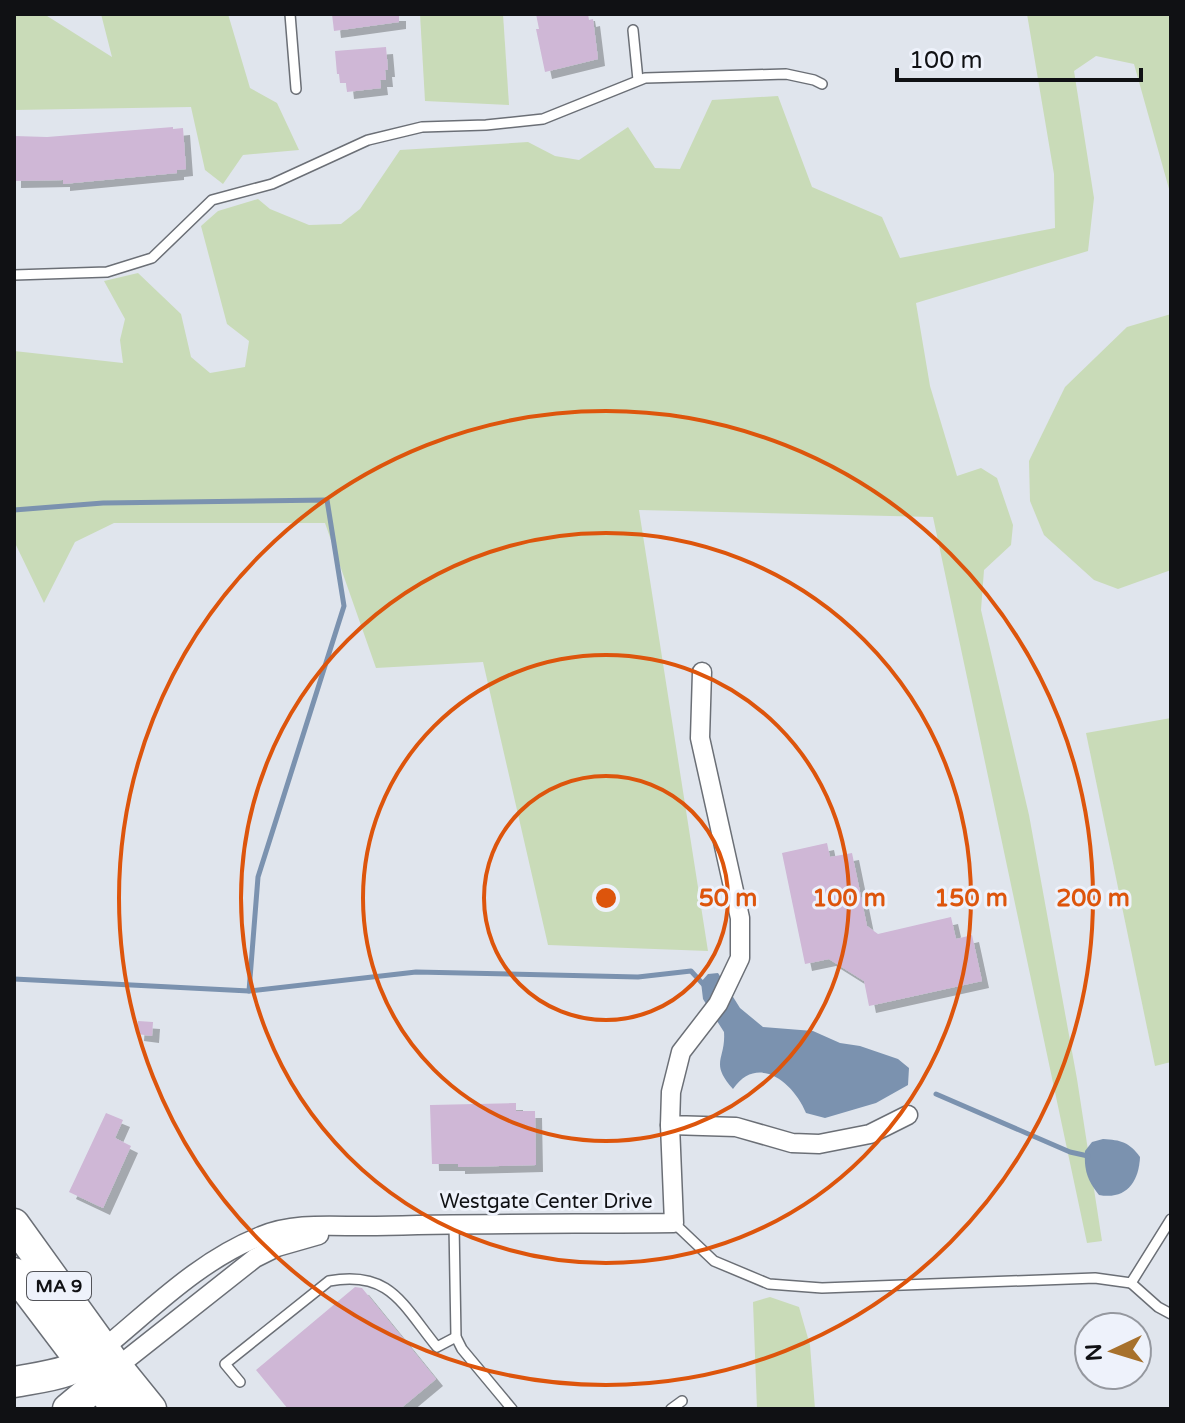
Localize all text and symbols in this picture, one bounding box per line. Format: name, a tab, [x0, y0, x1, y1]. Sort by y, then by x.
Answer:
scale bar	[897, 32, 1141, 82]
text: 100 m	[909, 46, 983, 75]
centre of rings	[592, 884, 620, 912]
text: 50 m	[699, 884, 757, 913]
text: 100 m	[812, 884, 886, 913]
text: 150 m	[934, 884, 1008, 913]
text: 200 m	[1056, 884, 1130, 913]
street label: Westgate Center Drive	[439, 1190, 653, 1214]
road number: MA 9	[27, 1272, 91, 1300]
north arrow	[1073, 1311, 1153, 1391]
text: N	[1080, 1343, 1108, 1362]

